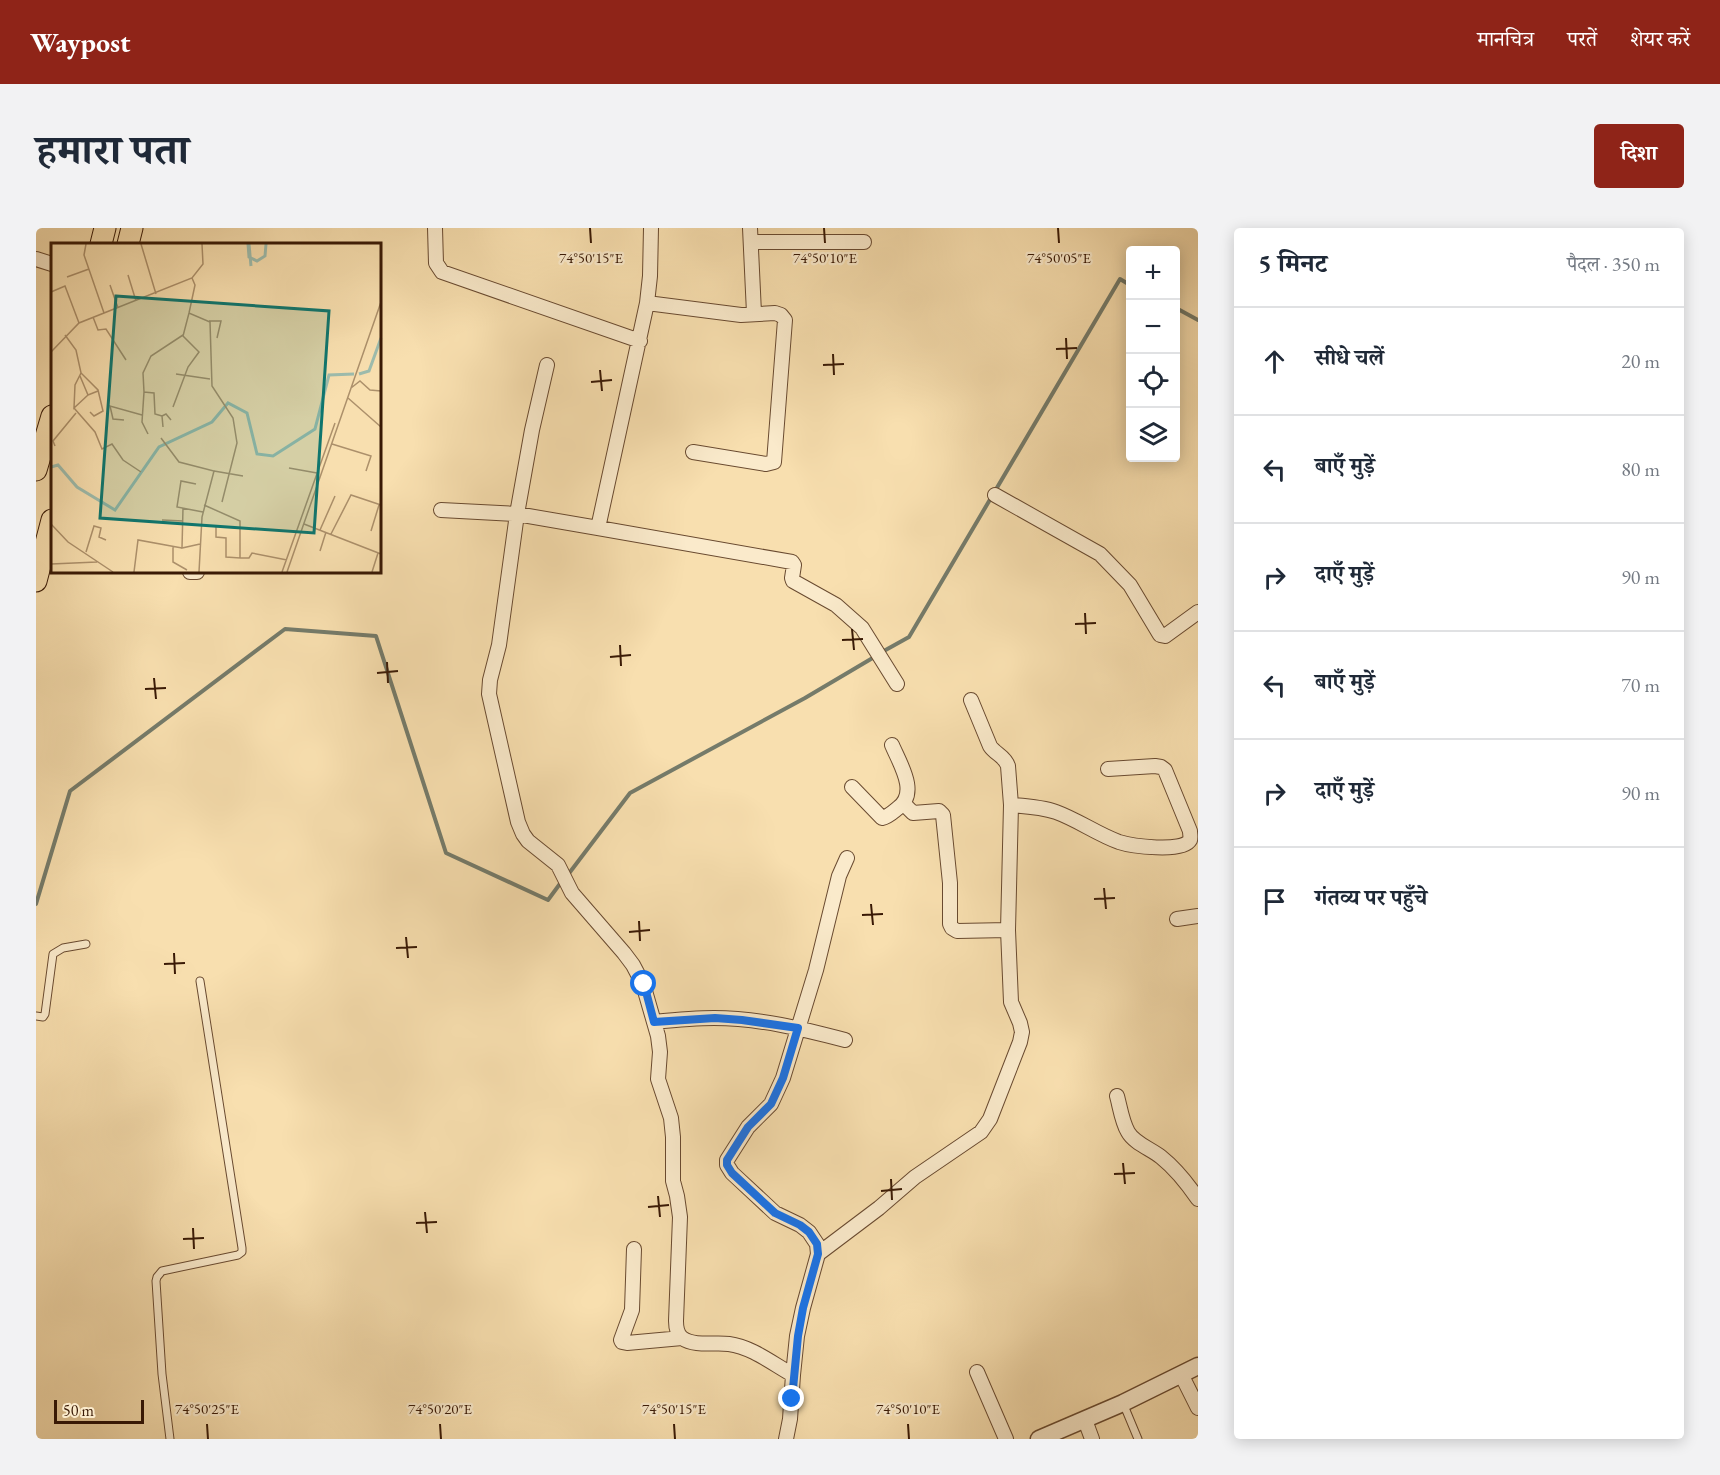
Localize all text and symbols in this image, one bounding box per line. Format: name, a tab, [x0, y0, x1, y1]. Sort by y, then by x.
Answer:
text: Waypost	[30, 24, 131, 60]
text: मानचित्र	[1477, 25, 1534, 52]
text: परतें	[1567, 25, 1597, 52]
text: शेयर करें	[1630, 25, 1690, 52]
text: हमारा पता	[36, 122, 189, 177]
button: दिशा	[1594, 124, 1684, 188]
inset map	[51, 243, 381, 573]
map controls	[1126, 246, 1180, 462]
button: +	[1126, 246, 1180, 300]
text: 5 मिनट	[1258, 246, 1327, 280]
text: 74°50'15"E	[559, 248, 624, 267]
text: 74°50'10"E	[793, 248, 858, 267]
text: 74°50'05"E	[1027, 248, 1092, 267]
text: पैदल · 350 m	[1567, 251, 1660, 277]
button: −	[1126, 300, 1180, 354]
text: सीधे चलें	[1315, 343, 1384, 372]
icon: ahead	[1258, 345, 1291, 378]
text: 20 m	[1621, 348, 1660, 374]
button: locate	[1126, 354, 1180, 408]
button: layers	[1126, 408, 1180, 462]
text: बाएँ मुड़ें	[1315, 451, 1375, 480]
icon: left	[1258, 453, 1291, 486]
text: 80 m	[1621, 456, 1660, 482]
text: दाएँ मुड़ें	[1315, 559, 1374, 588]
icon: right	[1258, 561, 1291, 594]
text: 90 m	[1621, 564, 1660, 590]
text: बाएँ मुड़ें	[1315, 667, 1375, 696]
icon: left	[1258, 669, 1291, 702]
text: 70 m	[1621, 672, 1660, 698]
text: दाएँ मुड़ें	[1315, 775, 1374, 804]
icon: right	[1258, 777, 1291, 810]
text: 90 m	[1621, 780, 1660, 806]
text: गंतव्य पर पहुँचे	[1315, 883, 1427, 912]
icon: arrive	[1258, 885, 1291, 918]
route start	[630, 970, 656, 996]
route end	[778, 1385, 804, 1411]
scale bar	[54, 1397, 144, 1424]
text: 74°50'25"E	[175, 1399, 240, 1418]
text: 74°50'20"E	[408, 1399, 473, 1418]
text: 74°50'15"E	[642, 1399, 707, 1418]
text: 74°50'10"E	[876, 1399, 941, 1418]
text: 50 m	[63, 1400, 94, 1421]

